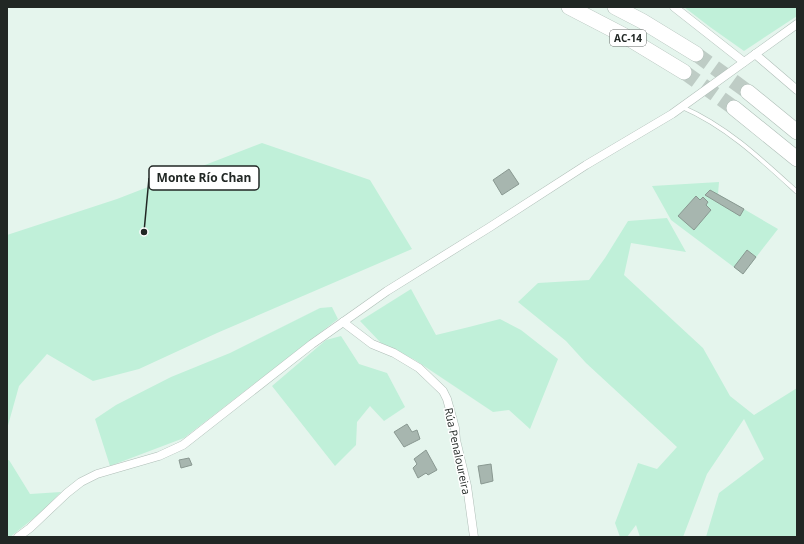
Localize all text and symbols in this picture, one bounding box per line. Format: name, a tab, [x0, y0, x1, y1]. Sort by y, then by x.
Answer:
road number: AC-14	[610, 30, 646, 46]
callout: Monte Río Chan	[149, 166, 259, 190]
text: Monte Río Chan	[157, 169, 251, 186]
street label: Rúa Penaloureira	[441, 406, 475, 496]

